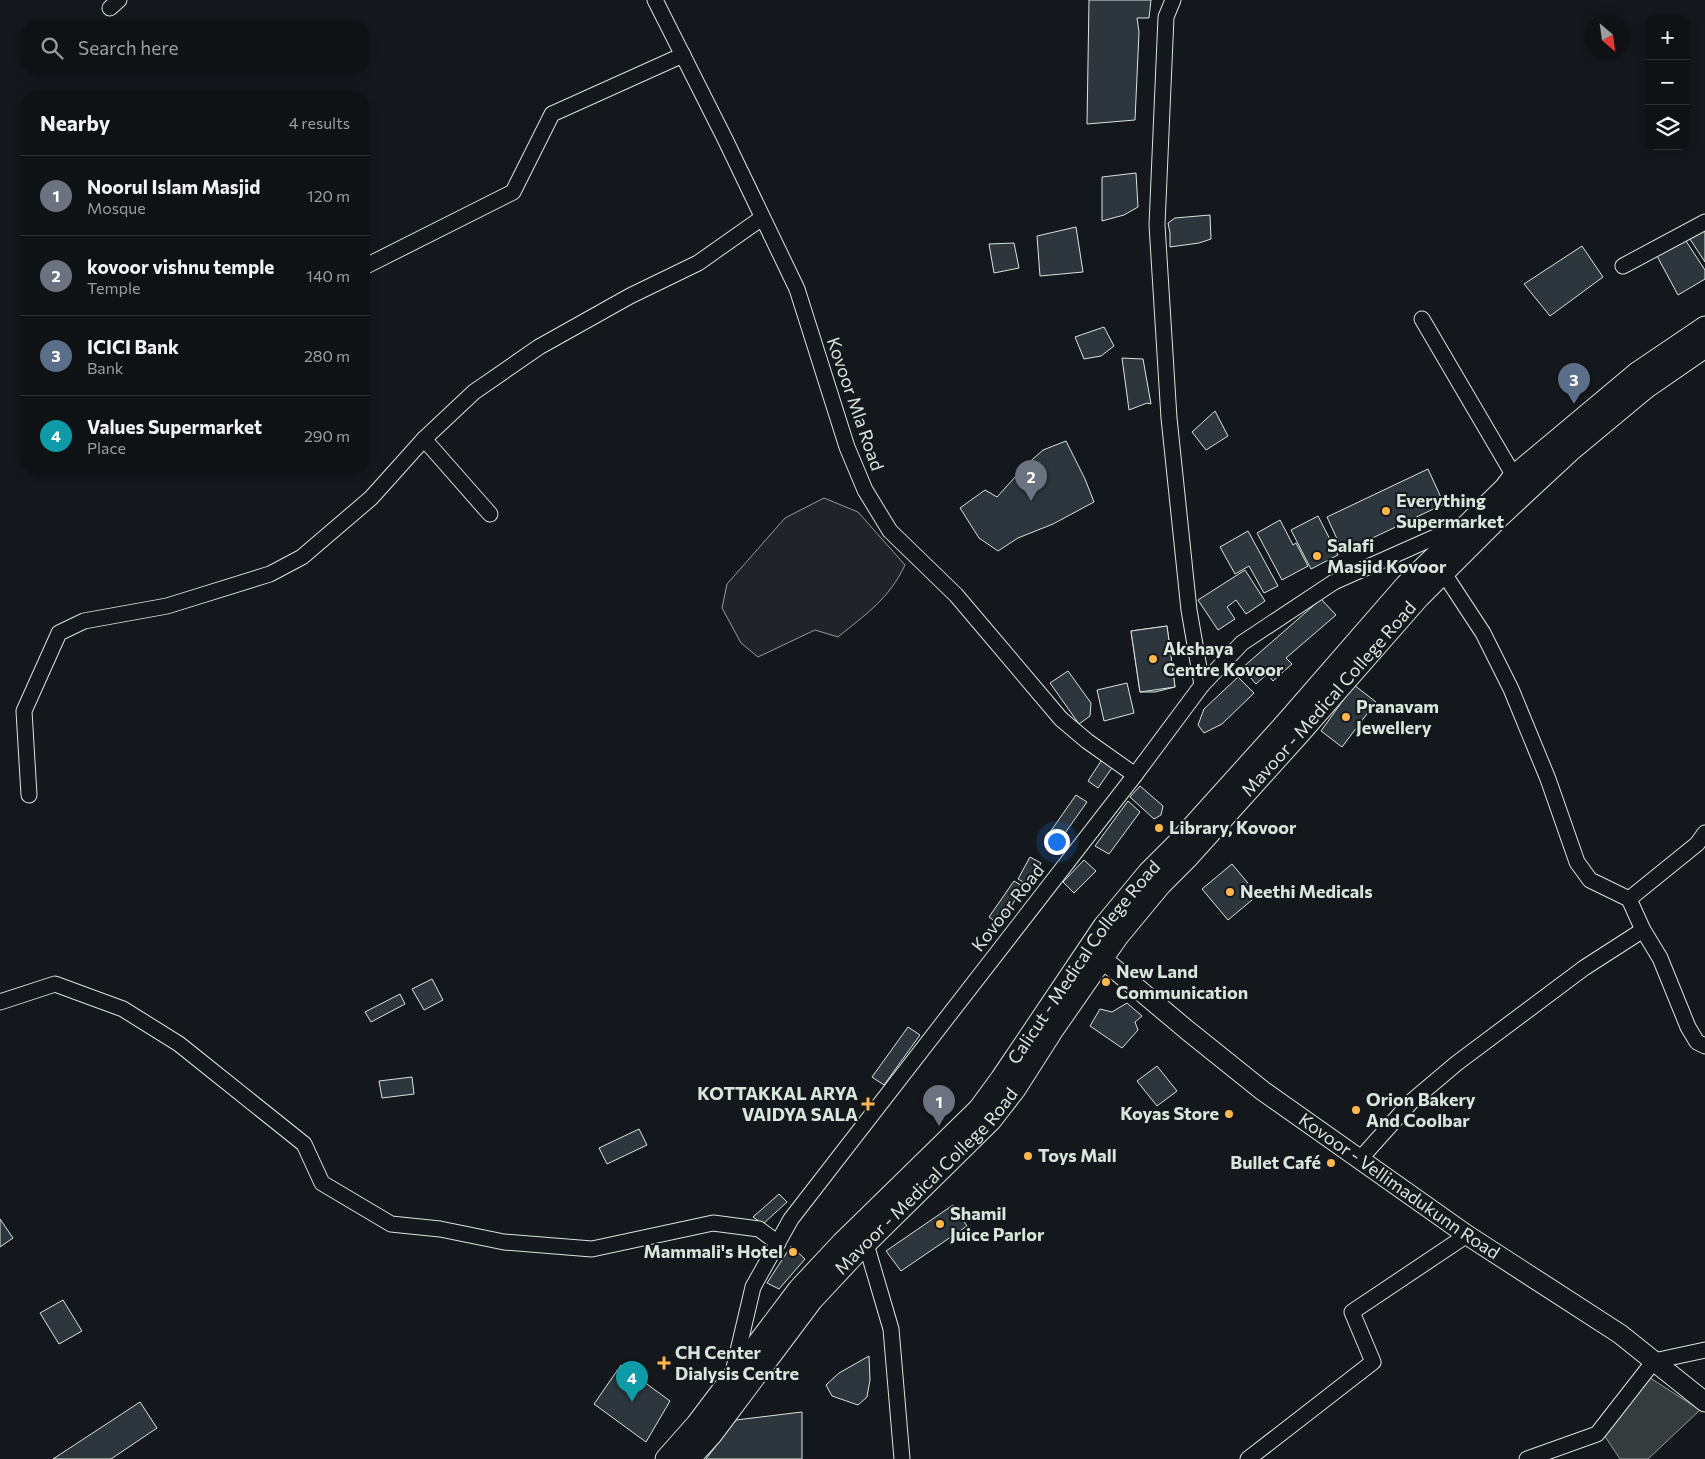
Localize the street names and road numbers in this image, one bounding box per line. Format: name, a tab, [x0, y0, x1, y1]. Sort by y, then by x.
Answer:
street label: Kovoor Mla Road	[823, 334, 889, 473]
street label: Mavoor - Medical College Road	[1236, 596, 1420, 800]
street label: Calicut - Medical College Road	[1002, 855, 1164, 1068]
street label: Kovoor Road	[966, 859, 1048, 956]
street label: Mavoor - Medical College Road	[829, 1083, 1022, 1279]
street label: Kovoor - Vellimadukunn Road	[1295, 1108, 1504, 1263]

